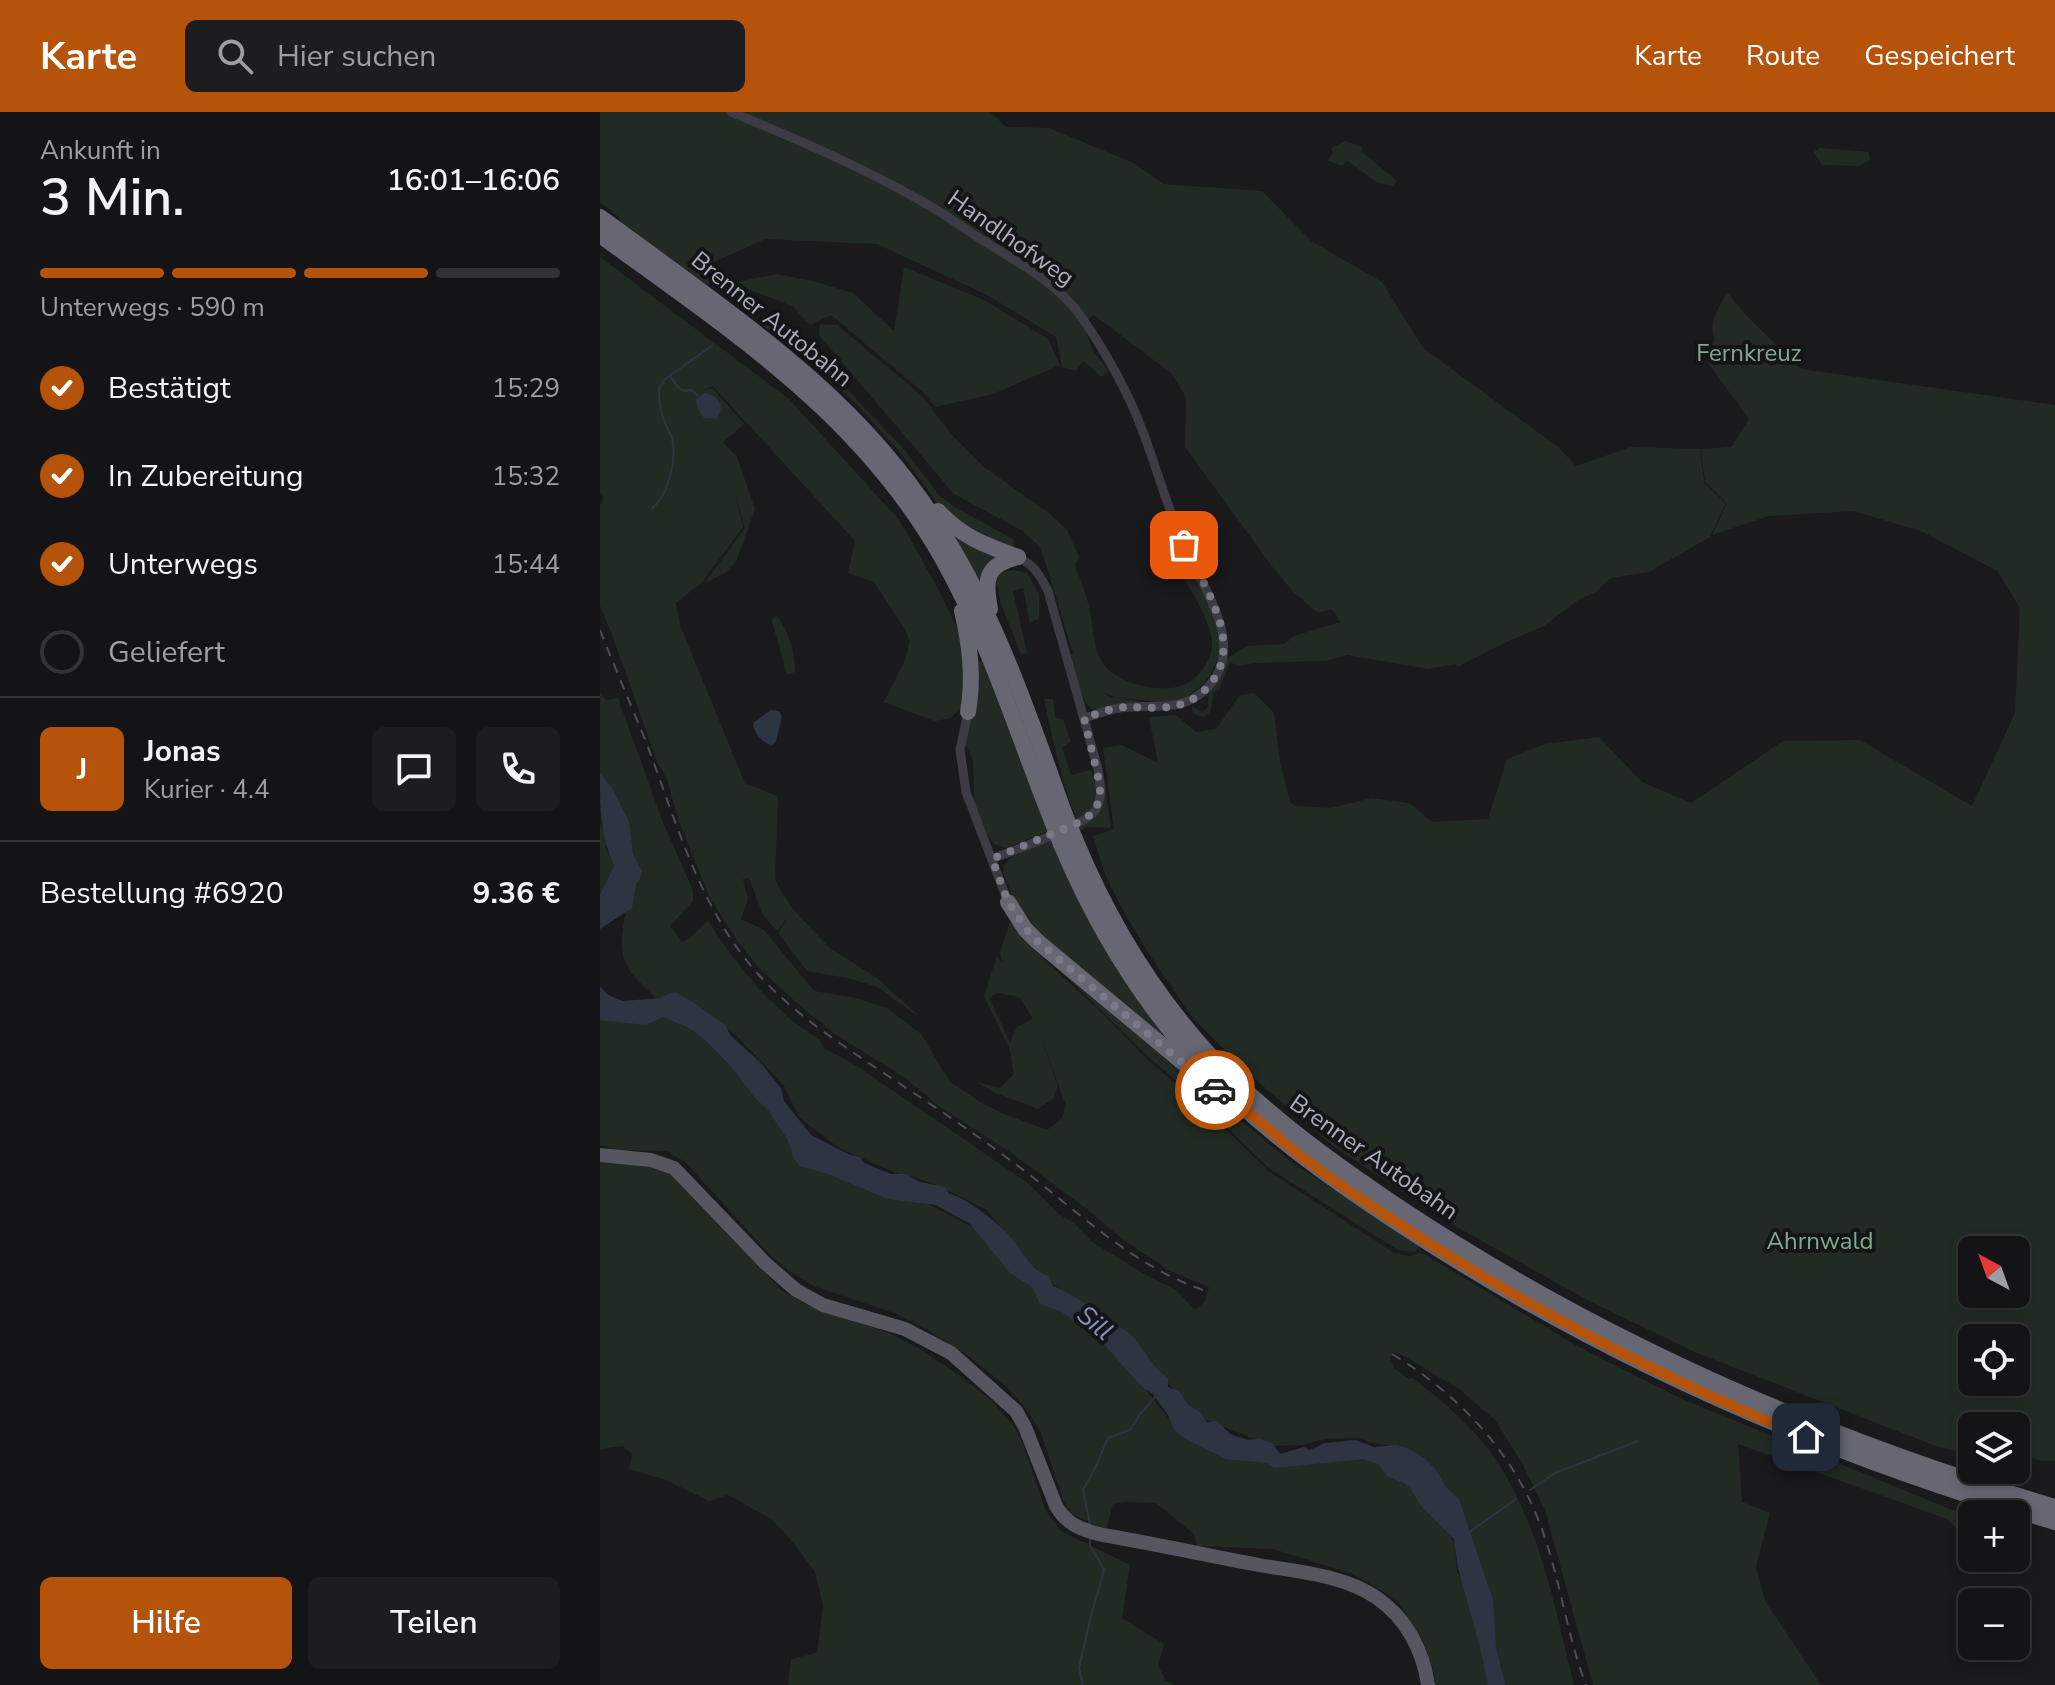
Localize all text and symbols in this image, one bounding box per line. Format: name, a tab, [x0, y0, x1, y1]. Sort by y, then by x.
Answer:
search box	[185, 20, 745, 92]
text: Karte	[40, 31, 137, 82]
icon: search	[213, 34, 257, 78]
text: Hier suchen	[277, 36, 436, 77]
text: Karte	[1634, 37, 1702, 75]
text: Route	[1746, 37, 1820, 75]
text: Gespeichert	[1864, 37, 2015, 75]
text: Ankunft in	[40, 133, 161, 168]
text: 16:01–16:06	[387, 160, 560, 201]
text: 3 Min.	[40, 162, 185, 233]
street label: Handlhofweg	[942, 183, 1080, 293]
street label: Brenner Autobahn	[685, 244, 859, 394]
text: Unterwegs · 590 m	[40, 290, 265, 325]
park label: Fernkreuz	[1696, 337, 1802, 369]
icon: check	[40, 366, 84, 410]
text: Bestätigt	[108, 368, 230, 409]
text: 15:29	[492, 371, 560, 406]
icon: check	[40, 454, 84, 498]
text: In Zubereitung	[108, 456, 304, 497]
text: 15:32	[492, 459, 560, 494]
pin	[1150, 511, 1218, 579]
icon: bag	[1162, 523, 1206, 567]
icon: check	[40, 542, 84, 586]
text: Unterwegs	[108, 544, 258, 585]
text: 15:44	[492, 547, 560, 582]
text: Geliefert	[108, 632, 225, 673]
button: chat	[372, 727, 456, 811]
button: phone	[476, 727, 560, 811]
text: Jonas	[144, 731, 221, 772]
text: J	[77, 749, 87, 790]
text: Kurier · 4.4	[144, 772, 269, 807]
text: Bestellung #6920	[40, 873, 284, 914]
text: 9.36 €	[472, 873, 560, 914]
courier	[1175, 1050, 1255, 1130]
icon: car	[1193, 1068, 1237, 1112]
street label: Brenner Autobahn	[1283, 1087, 1465, 1227]
park label: Ahrnwald	[1767, 1225, 1873, 1257]
north arrow	[1958, 1236, 2030, 1308]
map controls	[1958, 1236, 2030, 1660]
water label: Sill	[1069, 1298, 1121, 1348]
button: locate	[1958, 1324, 2030, 1396]
pin	[1772, 1403, 1840, 1471]
button: layers	[1958, 1412, 2030, 1484]
icon: home	[1784, 1415, 1828, 1459]
button: +	[1958, 1500, 2030, 1572]
button: Hilfe	[40, 1577, 292, 1669]
button: Teilen	[308, 1577, 560, 1669]
button: −	[1958, 1588, 2030, 1660]

